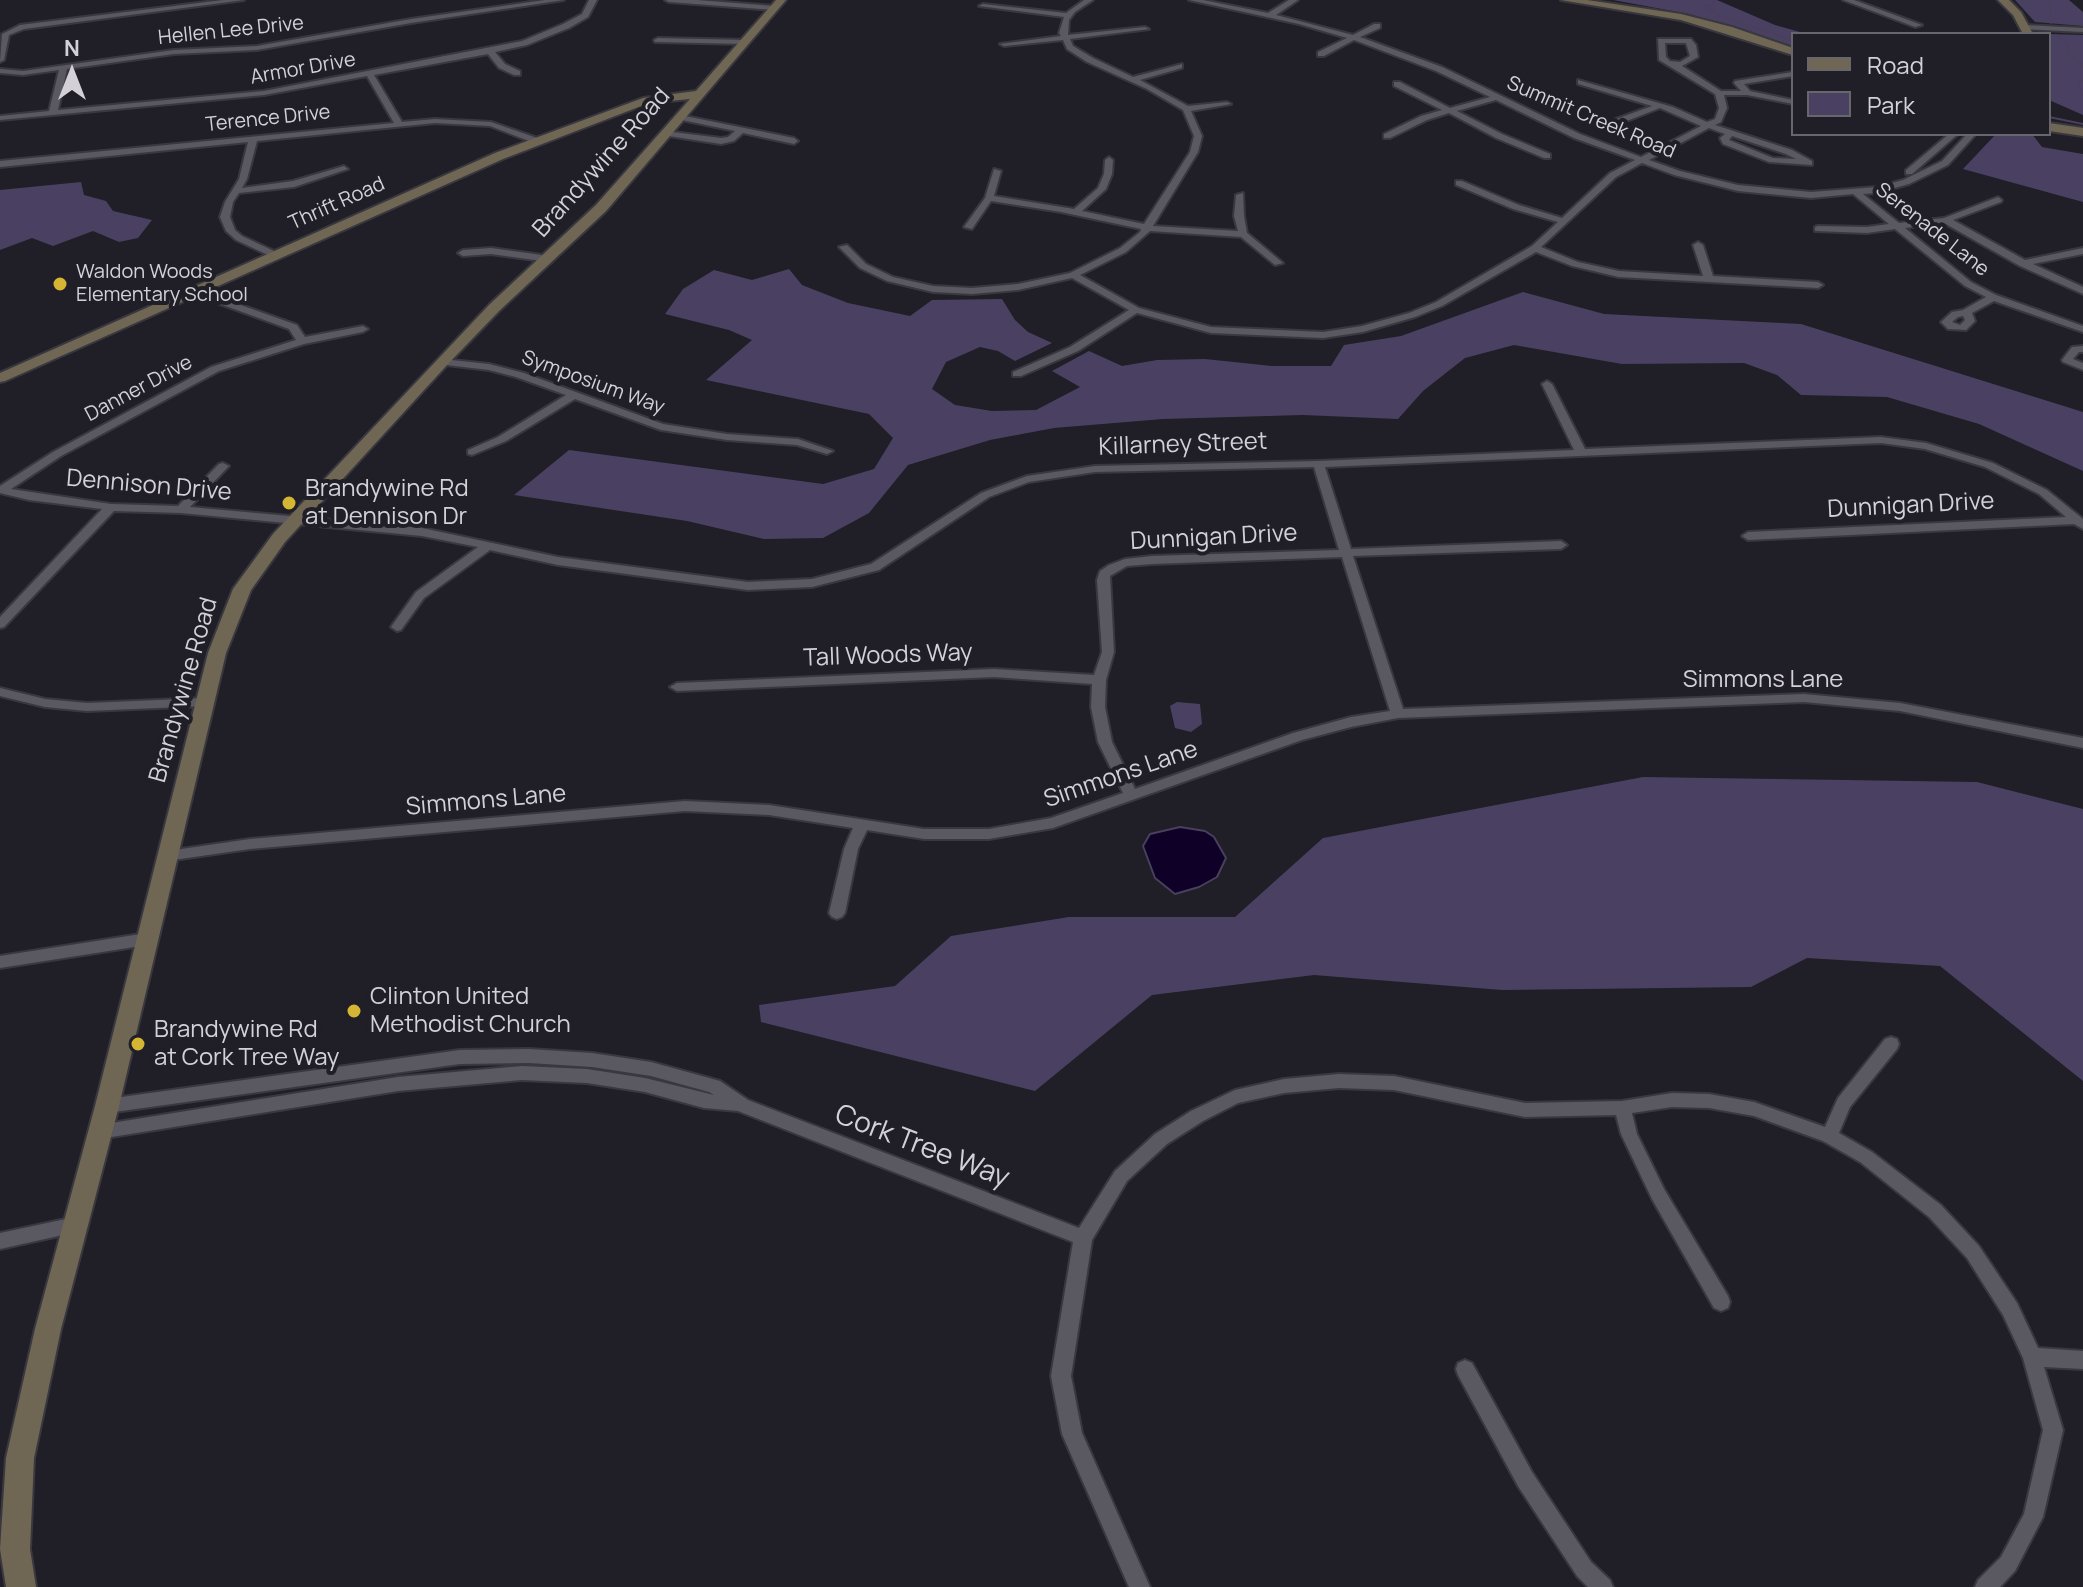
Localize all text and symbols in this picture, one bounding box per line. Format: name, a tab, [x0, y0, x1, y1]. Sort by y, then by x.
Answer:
street label: Hellen Lee Drive	[157, 11, 305, 51]
north arrow	[32, 32, 112, 112]
legend	[1791, 32, 2051, 136]
text: N	[64, 33, 80, 63]
street label: Armor Drive	[248, 48, 358, 90]
text: Road	[1867, 48, 1924, 81]
street label: Summit Creek Road	[1503, 72, 1679, 164]
street label: Brandywine Road	[527, 82, 677, 244]
text: Park	[1867, 88, 1915, 121]
street label: Terence Drive	[204, 101, 332, 137]
street label: Thrift Road	[285, 172, 389, 236]
street label: Serenade Lane	[1870, 178, 1994, 282]
place label: Waldon Woods Elementary School	[76, 260, 248, 307]
marker: Waldon Woods Elementary School	[51, 275, 69, 293]
street label: Symposium Way	[518, 346, 668, 420]
street label: Danner Drive	[81, 351, 197, 427]
street label: Killarney Street	[1098, 428, 1268, 462]
street label: Dennison Drive	[65, 464, 233, 508]
place label: Brandywine Rd at Dennison Dr	[305, 475, 469, 531]
street label: Dunnigan Drive	[1827, 487, 1995, 525]
marker: Brandywine Rd at Dennison Dr	[280, 494, 298, 512]
street label: Dunnigan Drive	[1130, 519, 1298, 557]
street label: Brandywine Road	[144, 594, 224, 786]
street label: Tall Woods Way	[803, 639, 973, 673]
street label: Simmons Lane	[1683, 666, 1843, 694]
street label: Simmons Lane	[1040, 735, 1202, 815]
street label: Simmons Lane	[405, 780, 567, 822]
place label: Clinton United Methodist Church	[370, 983, 571, 1039]
marker: Clinton United Methodist Church	[345, 1002, 363, 1020]
place label: Brandywine Rd at Cork Tree Way	[154, 1016, 339, 1072]
marker: Brandywine Rd at Cork Tree Way	[129, 1035, 147, 1053]
street label: Cork Tree Way	[830, 1098, 1014, 1196]

